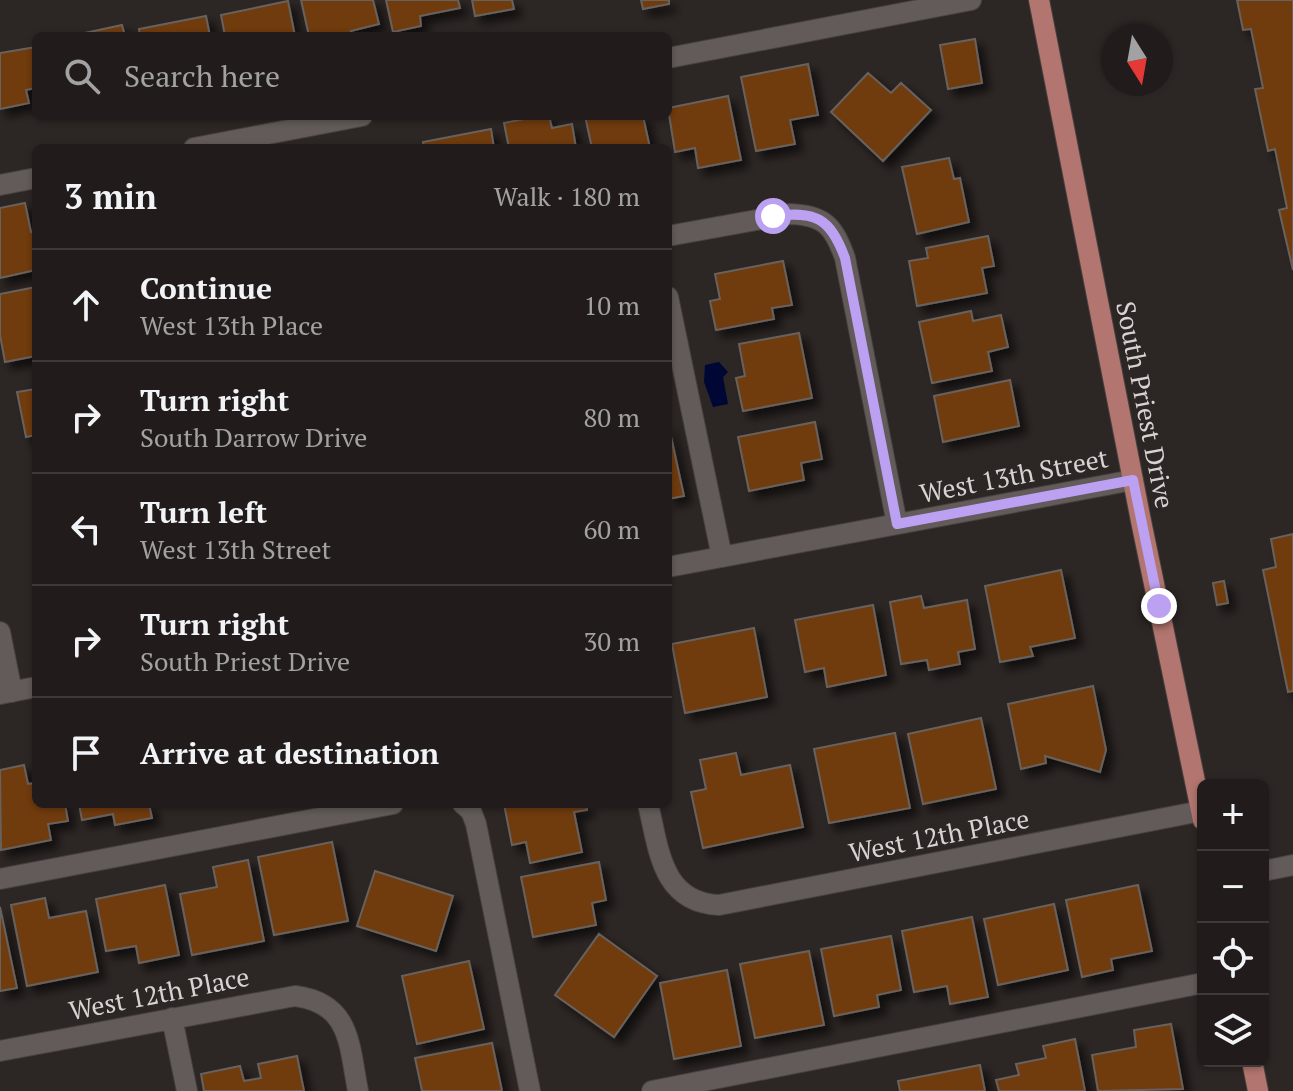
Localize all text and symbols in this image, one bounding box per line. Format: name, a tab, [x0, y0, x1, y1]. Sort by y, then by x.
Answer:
north arrow	[1101, 24, 1173, 96]
search box	[32, 32, 672, 120]
icon: search	[60, 54, 104, 98]
text: Search here	[124, 56, 280, 96]
text: 3 min	[64, 174, 157, 219]
text: Walk · 180 m	[494, 179, 640, 213]
route start	[755, 198, 791, 234]
text: Continue	[140, 268, 272, 308]
icon: ahead	[64, 283, 108, 327]
text: 10 m	[584, 288, 640, 322]
street label: South Priest Drive	[1109, 298, 1183, 511]
text: West 13th Place	[140, 308, 323, 342]
text: Turn right	[140, 380, 289, 420]
icon: right	[64, 395, 108, 439]
text: 80 m	[584, 400, 640, 434]
text: South Darrow Drive	[140, 420, 367, 454]
street label: West 13th Street	[917, 440, 1111, 510]
text: Turn left	[140, 492, 267, 532]
icon: left	[64, 507, 108, 551]
text: 60 m	[584, 512, 640, 546]
text: West 13th Street	[140, 532, 331, 566]
route end	[1141, 588, 1177, 624]
text: Turn right	[140, 604, 289, 644]
icon: right	[64, 619, 108, 663]
text: 30 m	[584, 624, 640, 658]
text: South Priest Drive	[140, 644, 350, 678]
icon: arrive	[64, 731, 108, 775]
text: Arrive at destination	[140, 733, 439, 773]
map controls	[1197, 779, 1269, 1067]
button: +	[1197, 779, 1269, 851]
street label: West 12th Place	[846, 801, 1032, 869]
button: −	[1197, 851, 1269, 923]
button: locate	[1197, 923, 1269, 995]
street label: West 12th Place	[66, 959, 252, 1027]
button: layers	[1197, 995, 1269, 1067]

